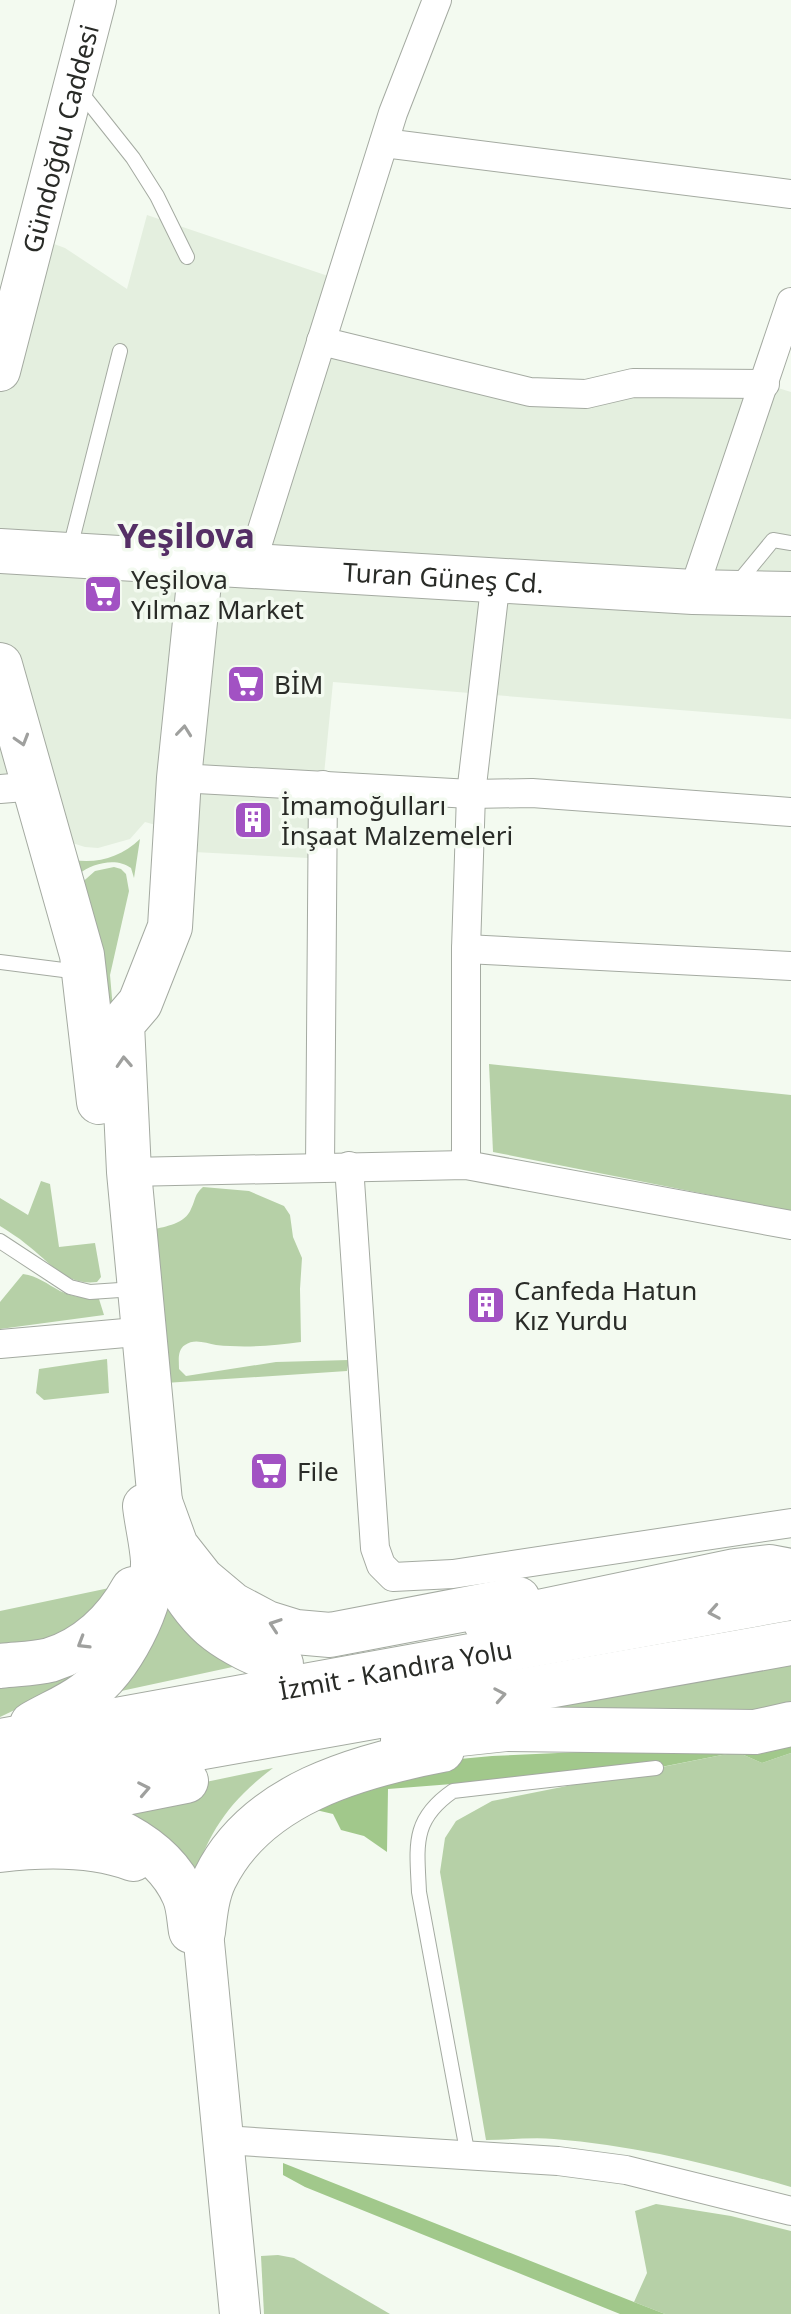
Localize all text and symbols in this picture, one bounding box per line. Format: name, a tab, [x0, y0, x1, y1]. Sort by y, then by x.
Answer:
street label: Gündoğdu Caddesi	[13, 21, 107, 257]
district label: Yeşilova	[117, 512, 255, 558]
street label: Turan Güneş Cd.	[342, 553, 545, 601]
place label: Yeşilova Yılmaz Market	[131, 561, 304, 627]
supermarket icon: Yeşilova Yılmaz Market	[82, 573, 124, 615]
supermarket icon: BİM	[225, 663, 267, 705]
place label: BİM	[274, 666, 323, 702]
one-way arrow	[176, 724, 193, 737]
one-way arrow	[13, 732, 29, 746]
place label: İmamoğulları İnşaat Malzemeleri	[281, 787, 513, 853]
building icon: İmamoğulları İnşaat Malzemeleri	[232, 799, 274, 841]
one-way arrow	[116, 1055, 133, 1068]
place label: Canfeda Hatun Kız Yurdu	[514, 1272, 697, 1338]
building icon: Canfeda Hatun Kız Yurdu	[465, 1284, 507, 1326]
supermarket icon: File	[248, 1450, 290, 1492]
place label: File	[297, 1453, 339, 1489]
one-way arrow	[707, 1602, 721, 1619]
one-way arrow	[269, 1618, 283, 1634]
street label: İzmit - Kandıra Yolu	[276, 1631, 515, 1708]
one-way arrow	[77, 1633, 91, 1648]
one-way arrow	[493, 1688, 506, 1705]
one-way arrow	[136, 1781, 150, 1798]

